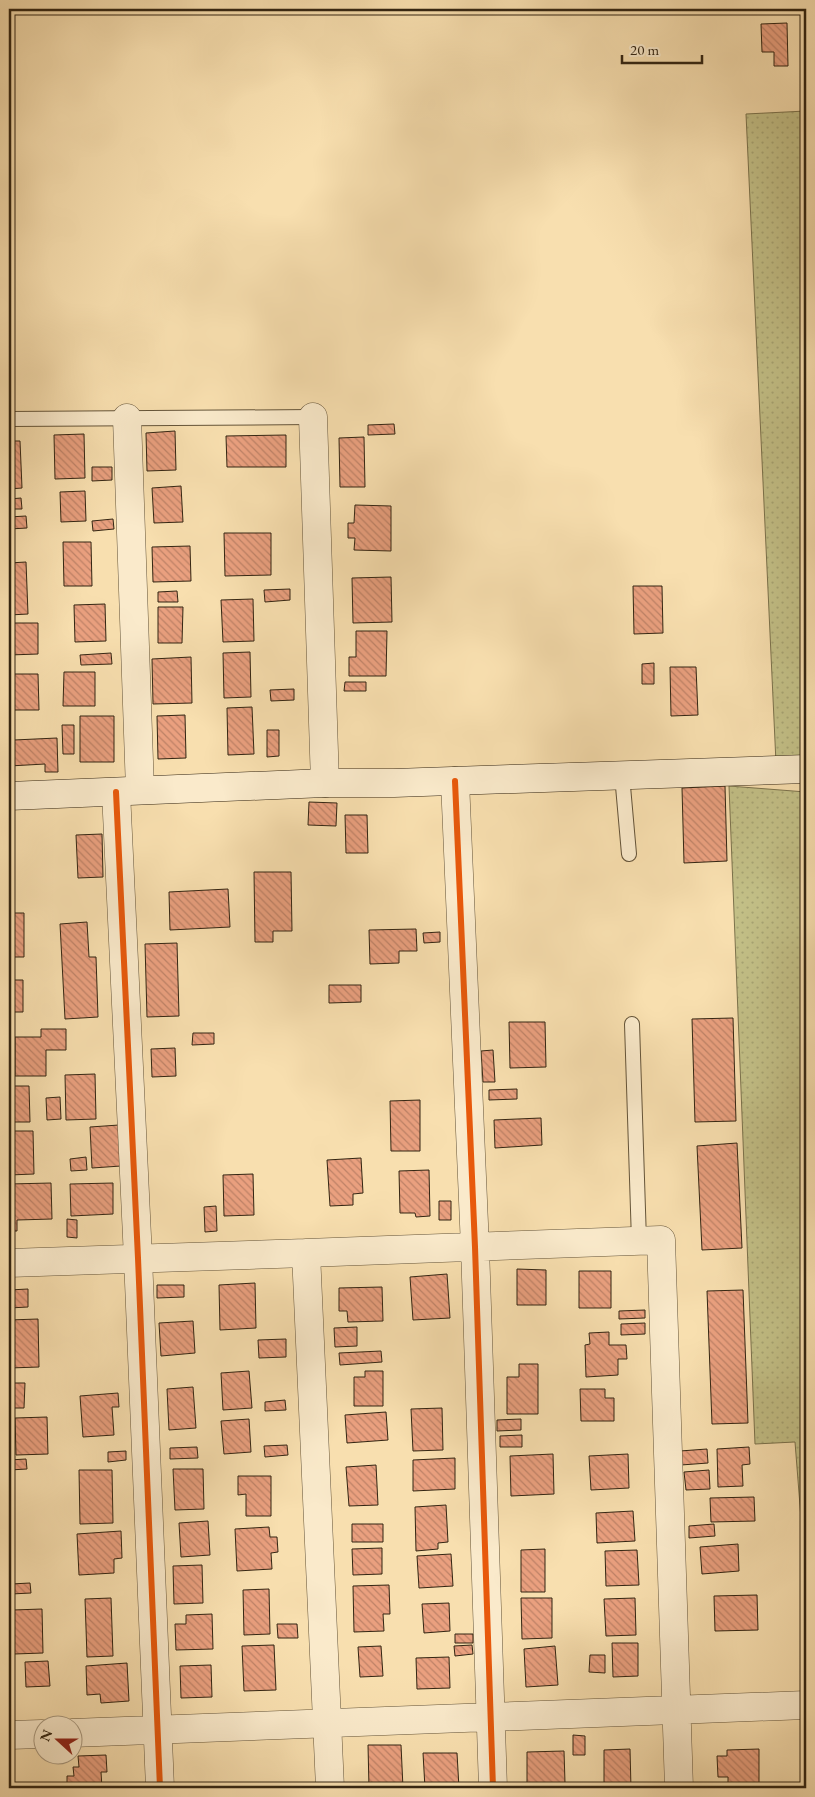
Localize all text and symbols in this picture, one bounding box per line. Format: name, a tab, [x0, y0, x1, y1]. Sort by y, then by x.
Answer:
scale bar	[622, 32, 702, 64]
text: 20 m	[630, 40, 659, 59]
north arrow	[32, 1714, 82, 1764]
text: N	[35, 1726, 57, 1744]

